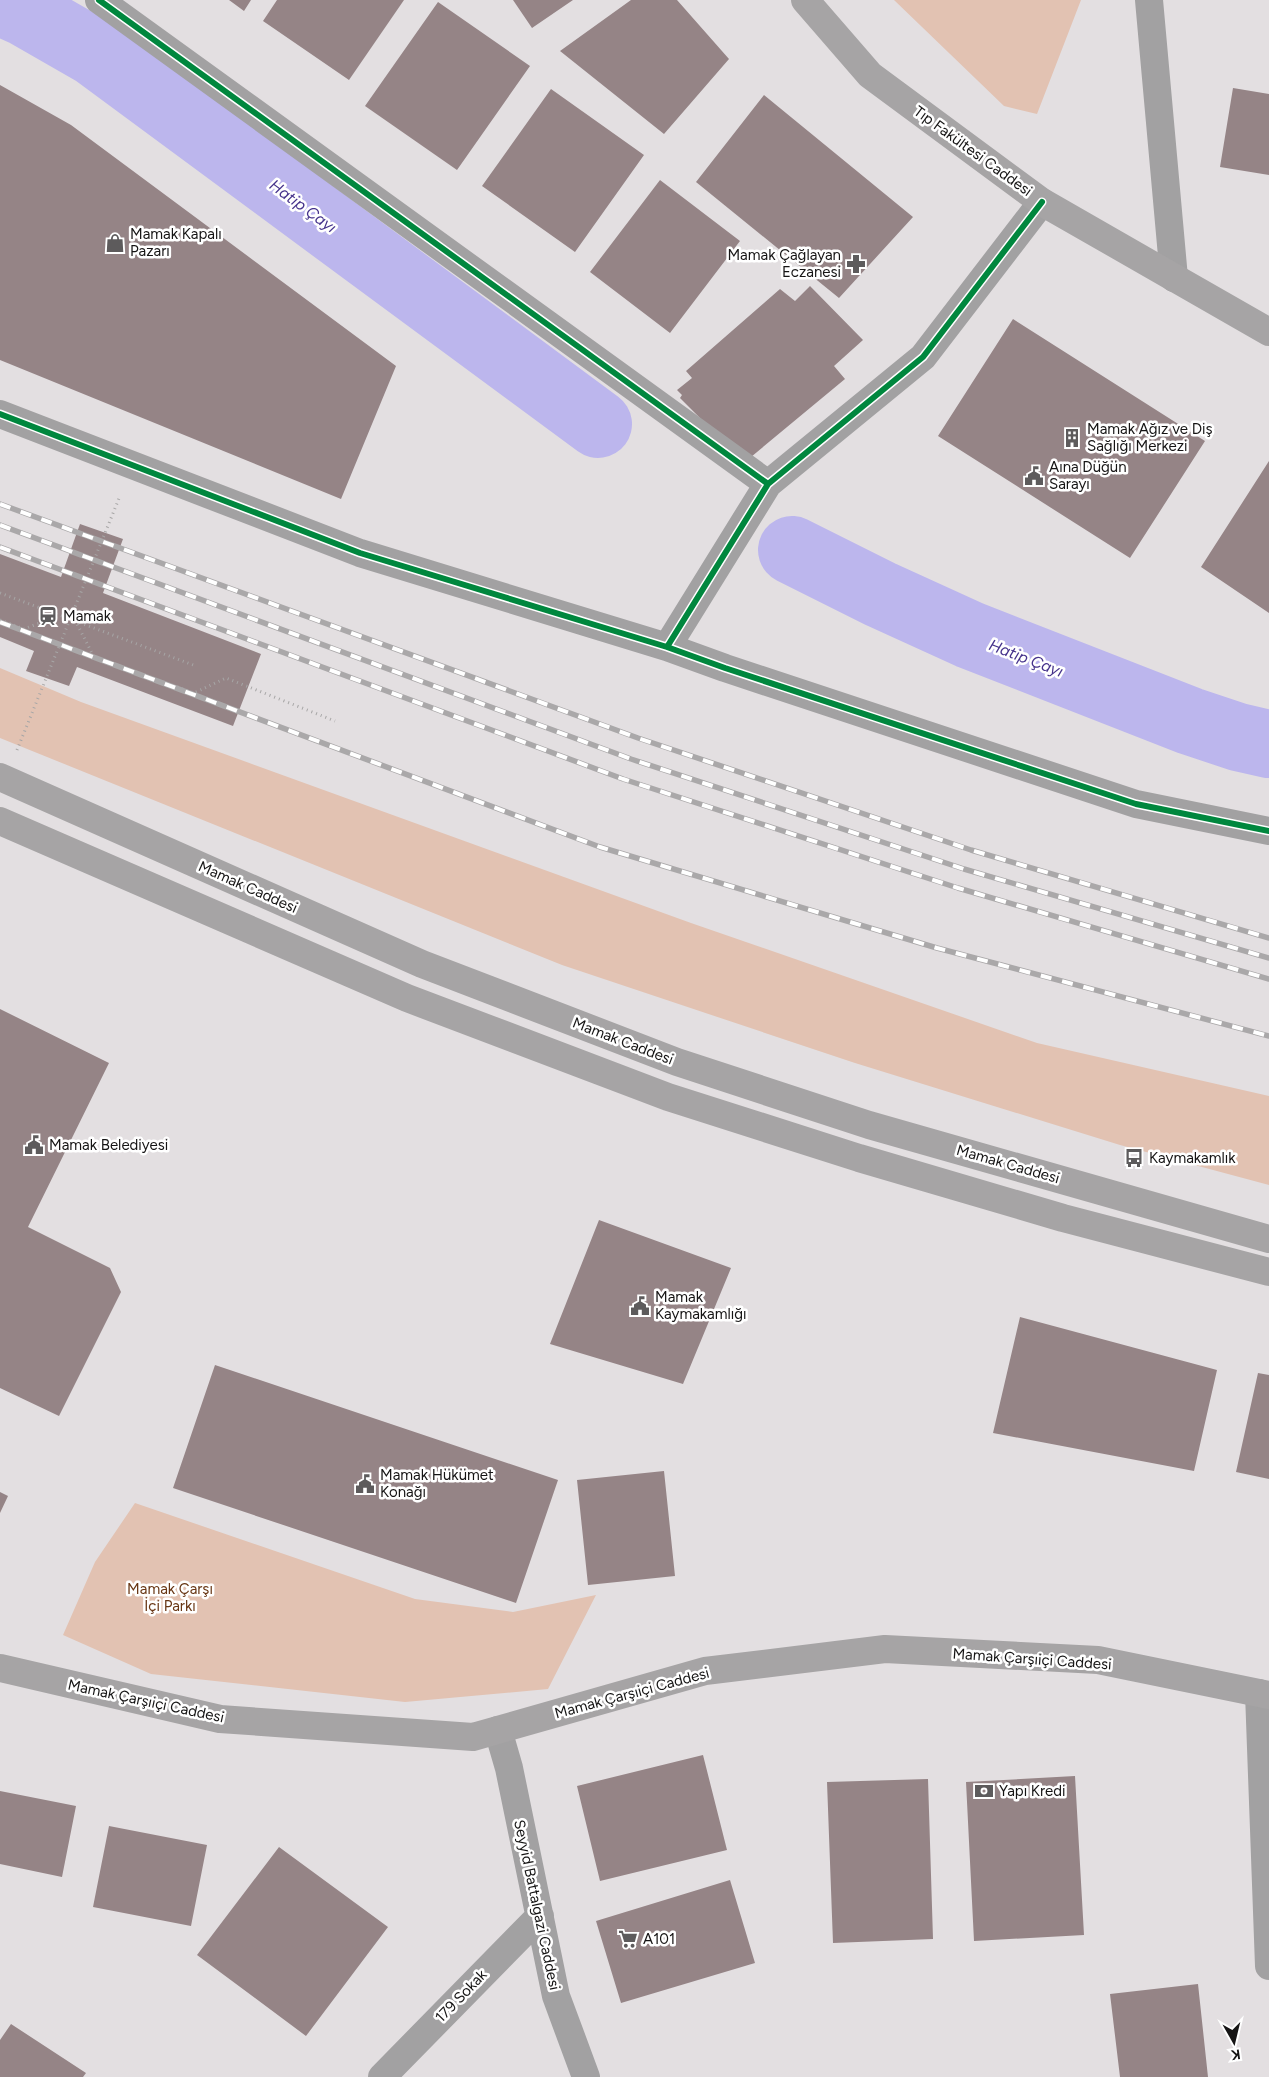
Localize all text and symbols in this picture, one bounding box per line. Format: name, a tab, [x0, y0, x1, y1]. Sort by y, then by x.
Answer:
street label: Tıp Fakültesi Caddesi	[910, 102, 1036, 200]
water label: Hatip Çayı	[266, 175, 340, 237]
place label: Mamak Kapalı Pazarı	[130, 225, 222, 260]
shop icon: Mamak Kapalı Pazarı	[104, 232, 126, 254]
place label: Mamak Çağlayan Eczanesi	[727, 246, 841, 281]
pharmacy icon: Mamak Çağlayan Eczanesi	[845, 253, 867, 275]
place label: Mamak Ağız ve Diş Sağlığı Merkezi	[1087, 420, 1213, 455]
building icon: Mamak Ağız ve Diş Sağlığı Merkezi	[1061, 427, 1083, 449]
place label: Aına Düğün Sarayı	[1049, 458, 1127, 493]
public building icon: Aına Düğün Sarayı	[1023, 465, 1045, 487]
station icon: Mamak	[37, 605, 59, 627]
place label: Mamak	[63, 607, 112, 625]
water label: Hatip Çayı	[986, 635, 1066, 681]
street label: Mamak Caddesi	[196, 857, 300, 917]
street label: Mamak Caddesi	[570, 1014, 676, 1068]
public building icon: Mamak Belediyesi	[23, 1134, 45, 1156]
place label: Mamak Belediyesi	[49, 1136, 168, 1154]
street label: Mamak Caddesi	[954, 1141, 1062, 1187]
bus stop icon: Kaymakamlık	[1123, 1147, 1145, 1169]
place label: Kaymakamlık	[1149, 1149, 1236, 1167]
place label: Mamak Kaymakamlığı	[655, 1288, 746, 1323]
public building icon: Mamak Kaymakamlığı	[629, 1295, 651, 1317]
place label: Mamak Hükümet Konağı	[380, 1466, 494, 1501]
public building icon: Mamak Hükümet Konağı	[354, 1473, 376, 1495]
park label: Mamak Çarşı İçi Parkı	[127, 1580, 213, 1615]
street label: Mamak Çarşıiçi Caddesi	[952, 1644, 1112, 1674]
street label: Mamak Çarşıiçi Caddesi	[553, 1664, 711, 1722]
street label: Mamak Çarşıiçi Caddesi	[66, 1676, 226, 1726]
bank icon: Yapı Kredi	[973, 1780, 995, 1802]
place label: Yapı Kredi	[999, 1782, 1066, 1800]
street label: Seyyid Battalgazi Caddesi	[510, 1818, 564, 1992]
supermarket icon: A101	[617, 1928, 639, 1950]
place label: A101	[643, 1930, 675, 1948]
street label: 179 Sokak	[431, 1965, 491, 2026]
north arrow	[1209, 2017, 1259, 2067]
text: K	[1229, 2045, 1242, 2064]

